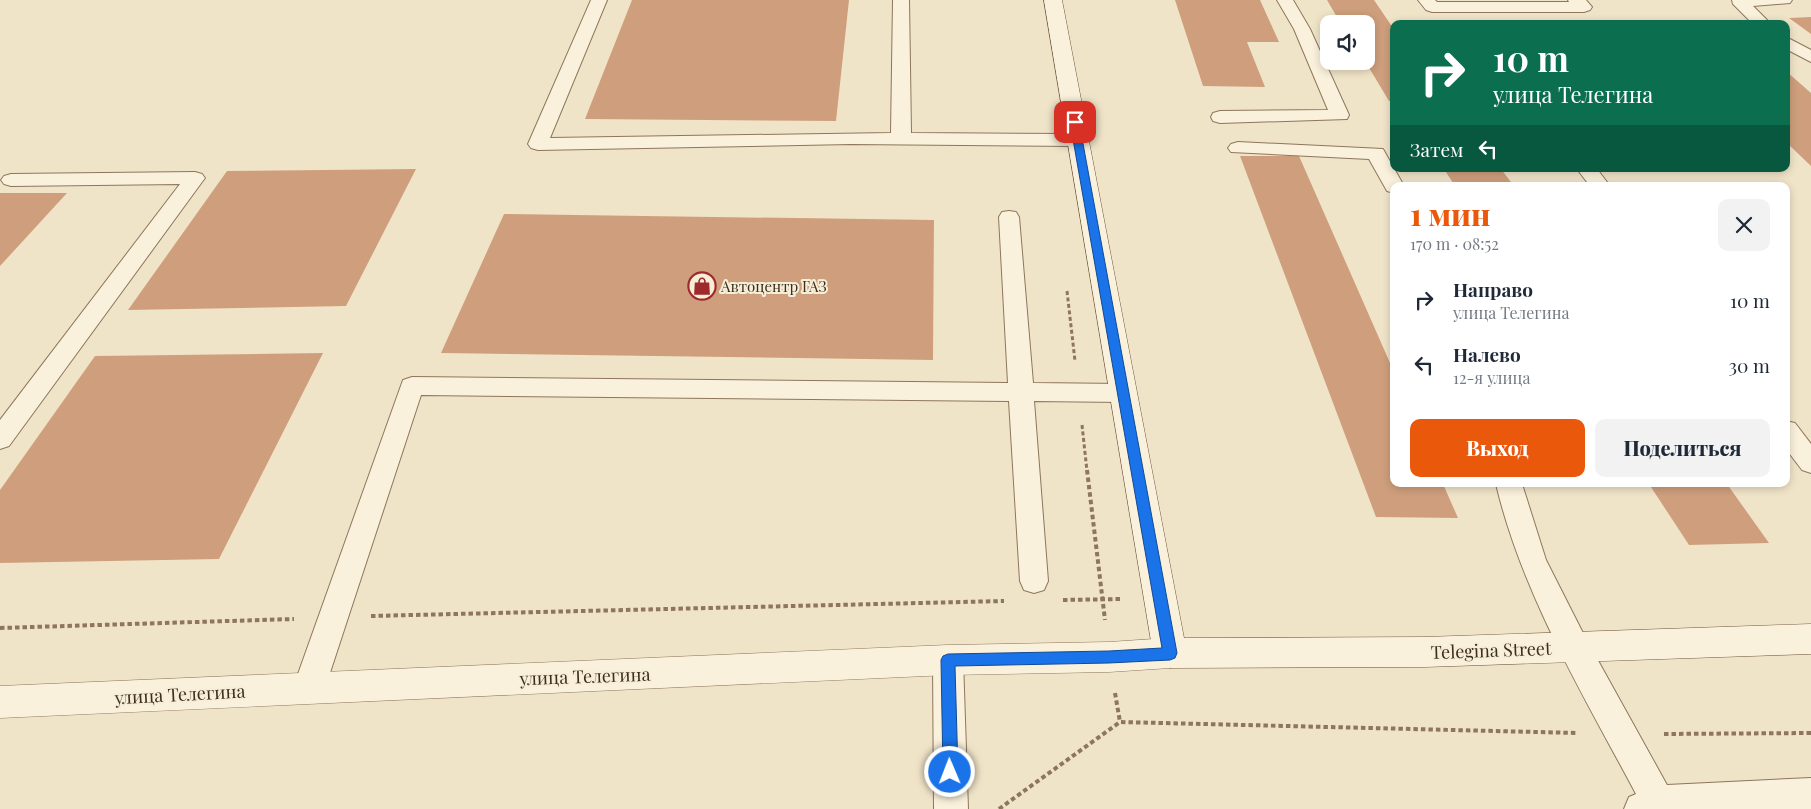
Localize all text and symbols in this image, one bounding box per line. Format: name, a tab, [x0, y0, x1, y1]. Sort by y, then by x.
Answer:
map controls	[1320, 15, 1375, 70]
button: sound	[1320, 15, 1375, 70]
text: 10 m	[1493, 34, 1569, 81]
icon: right	[1410, 40, 1475, 105]
text: улица Телегина	[1493, 79, 1653, 109]
pin	[1054, 101, 1096, 143]
icon: arrive	[1061, 108, 1089, 136]
icon: left	[1474, 135, 1502, 163]
text: Затем	[1410, 136, 1464, 162]
text: 1 мин	[1410, 194, 1490, 234]
button: close	[1718, 199, 1770, 251]
text: 170 m · 08:52	[1410, 233, 1499, 254]
shop icon: Автоцентр ГАЗ	[687, 271, 717, 301]
place label: Автоцентр ГАЗ	[720, 276, 827, 296]
text: Направо	[1453, 276, 1533, 302]
icon: right	[1410, 286, 1438, 314]
text: 10 m	[1730, 287, 1770, 313]
text: улица Телегина	[1453, 302, 1569, 323]
text: Налево	[1453, 341, 1521, 367]
icon: left	[1410, 351, 1438, 379]
text: 30 m	[1728, 352, 1770, 378]
text: 12-я улица	[1453, 367, 1530, 388]
button: Выход	[1410, 419, 1585, 477]
button: Поделиться	[1595, 419, 1770, 477]
street label: Telegina Street	[1430, 636, 1552, 664]
street label: улица Телегина	[518, 662, 651, 690]
street label: улица Телегина	[113, 679, 246, 709]
position arrow	[923, 745, 975, 797]

